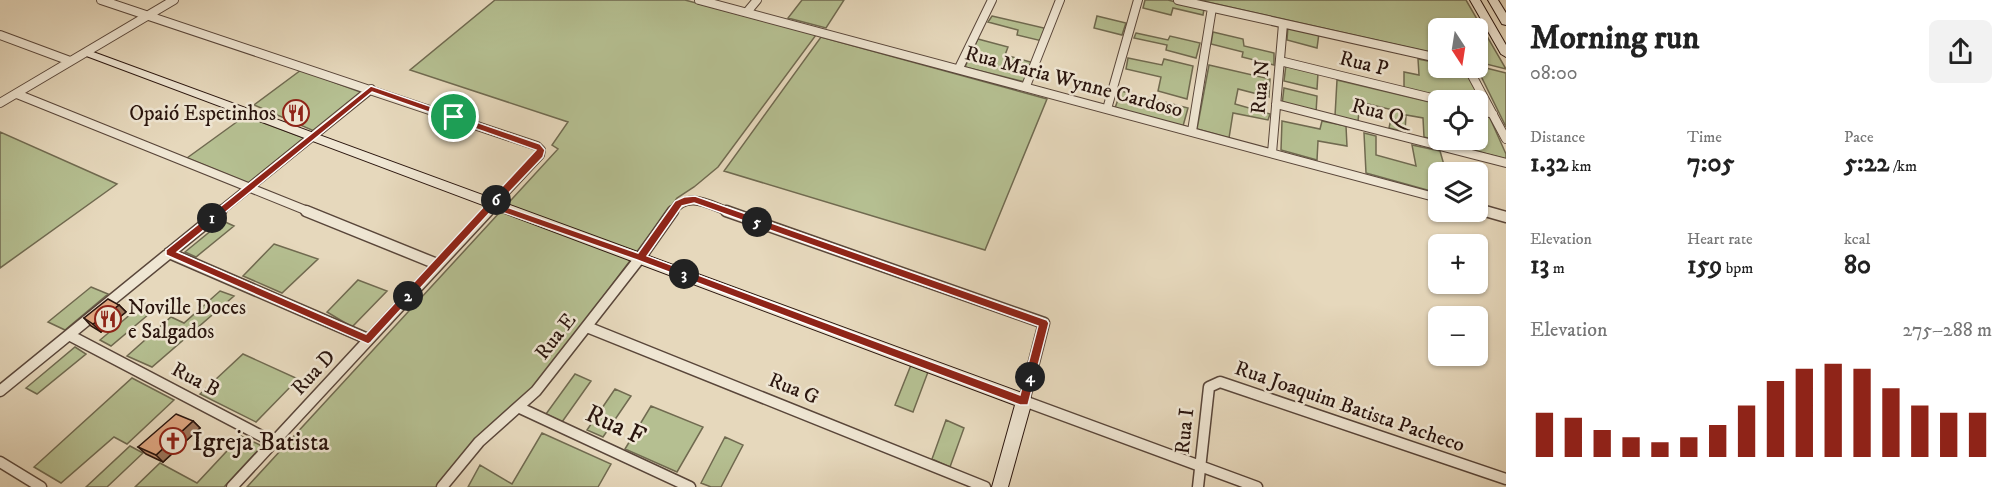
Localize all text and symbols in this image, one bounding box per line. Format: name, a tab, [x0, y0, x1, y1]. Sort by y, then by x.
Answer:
north arrow	[1428, 18, 1488, 78]
map controls	[1428, 18, 1488, 366]
text: Morning run	[1530, 18, 1699, 59]
button: share	[1929, 20, 1992, 83]
street label: Rua Maria Wynne Cardoso	[962, 40, 1186, 124]
street label: Rua P	[1336, 45, 1391, 83]
street label: Rua N	[1246, 59, 1276, 116]
text: 08:00	[1530, 61, 1578, 86]
button: locate	[1428, 90, 1488, 150]
pin	[428, 91, 479, 142]
street label: Rua Q	[1349, 93, 1416, 133]
restaurant icon: Opaió Espetinhos	[281, 98, 311, 128]
icon: arrive	[437, 100, 470, 133]
place label: Opaió Espetinhos	[129, 101, 276, 127]
text: Distance	[1530, 127, 1585, 147]
text: Time	[1687, 127, 1722, 147]
text: Pace	[1844, 127, 1874, 147]
text: 1.32	[1530, 147, 1568, 180]
text: 7:05	[1687, 147, 1734, 180]
text: 5:22	[1844, 147, 1889, 180]
text: km	[1568, 156, 1592, 176]
text: /km	[1889, 156, 1917, 176]
button: layers	[1428, 162, 1488, 222]
pin: 6	[481, 185, 511, 215]
text: 6	[492, 190, 500, 210]
pin: 1	[197, 203, 227, 233]
pin: 5	[742, 207, 772, 237]
text: 1	[209, 208, 215, 228]
text: 5	[753, 212, 761, 232]
text: Elevation	[1530, 229, 1592, 249]
text: Heart rate	[1687, 229, 1753, 249]
text: kcal	[1844, 229, 1870, 249]
button: +	[1428, 234, 1488, 294]
text: 13	[1530, 249, 1549, 282]
text: 159	[1687, 249, 1722, 282]
text: 80	[1844, 249, 1871, 282]
text: m	[1549, 258, 1565, 278]
text: bpm	[1722, 258, 1753, 278]
pin: 3	[669, 259, 699, 289]
text: 3	[681, 264, 687, 284]
pin: 2	[393, 281, 423, 311]
text: 2	[404, 286, 412, 306]
place label: Noville Doces e Salgados	[128, 295, 246, 345]
restaurant icon: Noville Doces e Salgados	[93, 304, 123, 334]
button: −	[1428, 306, 1488, 366]
street label: Rua E	[529, 308, 582, 365]
text: Elevation	[1530, 318, 1607, 343]
text: 275–288 m	[1903, 318, 1992, 343]
street label: Rua D	[286, 344, 341, 401]
street label: Rua Joaquim Batista Pacheco	[1231, 355, 1468, 459]
street label: Rua B	[167, 356, 224, 403]
pin: 4	[1015, 362, 1045, 392]
street label: Rua G	[765, 367, 823, 411]
text: 4	[1025, 367, 1035, 387]
street label: Rua F	[580, 397, 651, 454]
street label: Rua I	[1170, 407, 1200, 455]
church icon: Igreja Batista	[158, 426, 188, 456]
place label: Igreja Batista	[192, 426, 329, 459]

